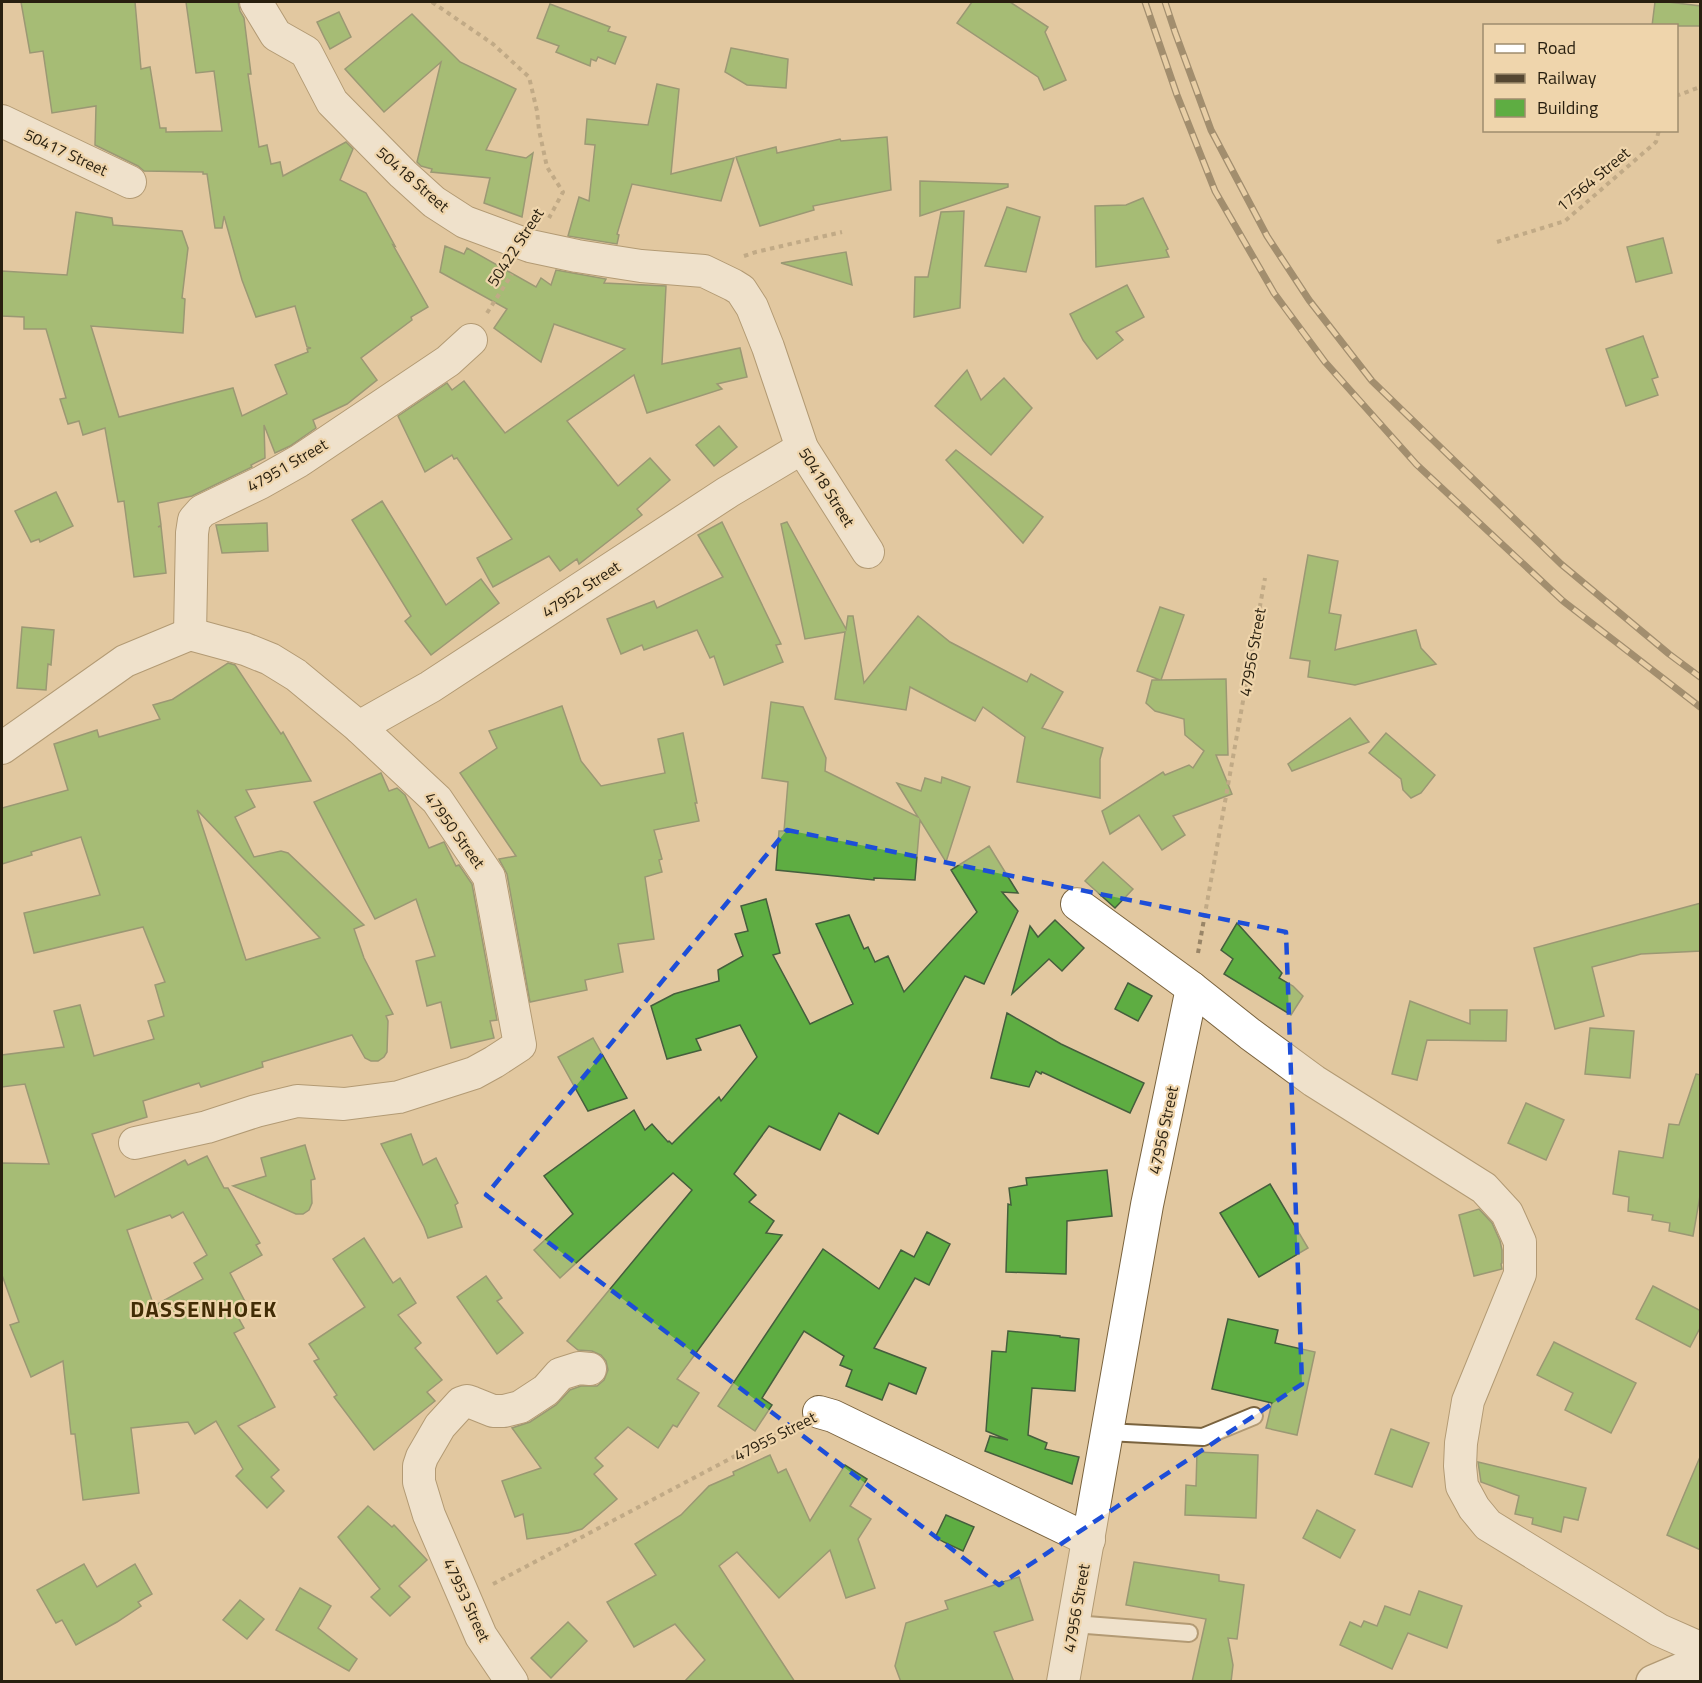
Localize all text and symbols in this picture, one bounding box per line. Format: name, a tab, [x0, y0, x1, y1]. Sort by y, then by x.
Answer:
legend	[1483, 24, 1678, 132]
text: Road	[1537, 34, 1576, 61]
text: Railway	[1537, 64, 1597, 91]
text: Building	[1537, 94, 1598, 121]
street label: 50417 Street	[20, 122, 112, 182]
street label: 50418 Street	[371, 141, 455, 218]
street label: 17564 Street	[1551, 141, 1635, 217]
street label: 50422 Street	[481, 203, 550, 291]
street label: 47951 Street	[242, 432, 332, 498]
street label: 50418 Street	[793, 443, 861, 532]
street label: 47952 Street	[537, 554, 625, 623]
street label: 47956 Street	[1232, 605, 1272, 698]
street label: 47950 Street	[419, 787, 491, 874]
street label: 47956 Street	[1142, 1083, 1184, 1176]
district label: DASSENHOEK	[130, 1292, 278, 1326]
street label: 47955 Street	[730, 1405, 821, 1467]
street label: 47953 Street	[437, 1554, 497, 1646]
street label: 47956 Street	[1056, 1561, 1096, 1654]

